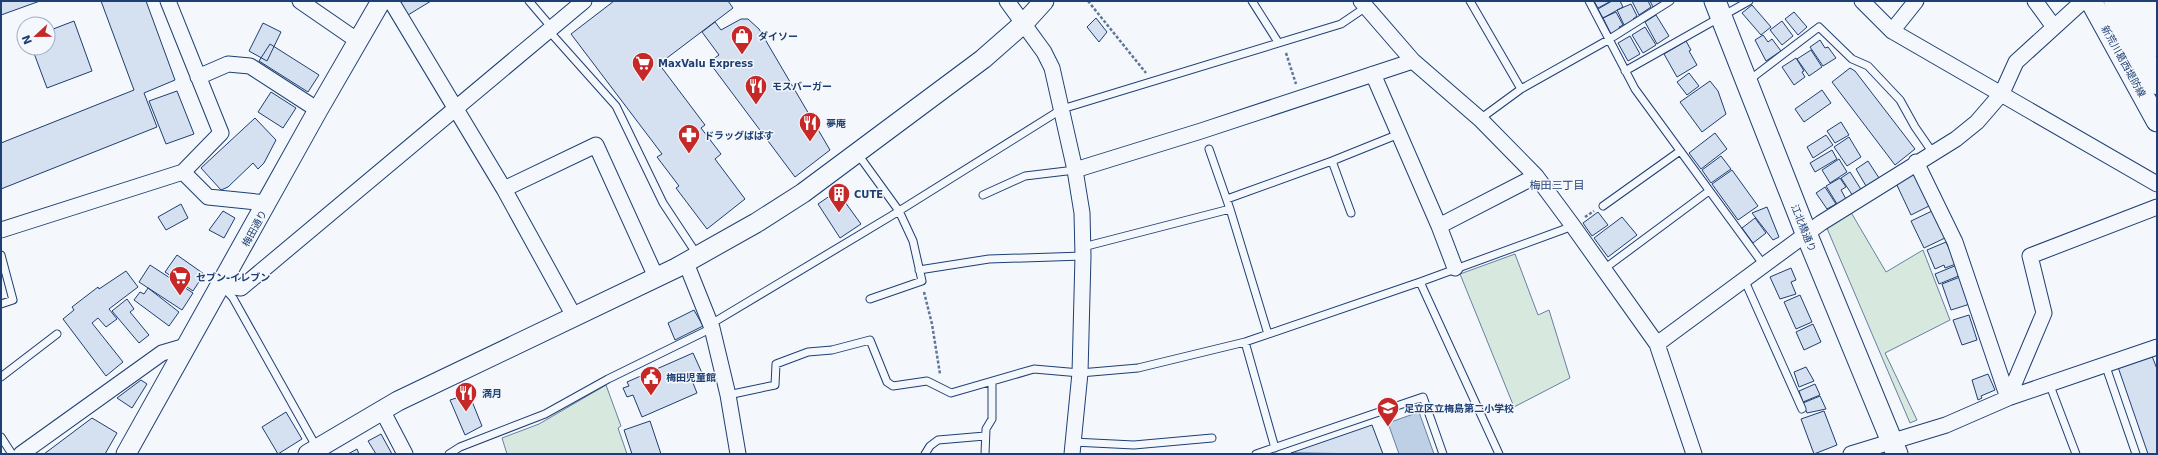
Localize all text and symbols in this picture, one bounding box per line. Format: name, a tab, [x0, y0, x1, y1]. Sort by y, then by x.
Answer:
north arrow	[16, 16, 56, 56]
shop icon: ダイソー	[729, 23, 755, 56]
street label: 新荒川葛西堤防線	[2099, 24, 2148, 99]
place label: ダイソー	[758, 31, 798, 42]
text: N	[19, 33, 35, 46]
supermarket icon: MaxValu Express	[630, 50, 656, 83]
place label: MaxValu Express	[658, 58, 753, 69]
restaurant icon: モスバーガー	[743, 73, 769, 106]
place label: モスバーガー	[772, 81, 832, 92]
restaurant icon: 夢庵	[797, 110, 823, 143]
place label: 夢庵	[826, 118, 846, 129]
pharmacy icon: ドラッグぱぱす	[676, 122, 702, 155]
place label: ドラッグぱぱす	[704, 130, 774, 141]
district label: 梅田三丁目	[1530, 179, 1585, 192]
building icon: CUTE	[826, 181, 852, 214]
place label: CUTE	[854, 189, 883, 200]
street label: 江北橋通り	[1789, 203, 1818, 253]
street label: 梅田通り	[240, 208, 269, 248]
supermarket icon: セブン-イレブン	[167, 264, 193, 297]
place label: セブン-イレブン	[196, 272, 270, 283]
public building icon: 梅田児童館	[638, 364, 664, 397]
place label: 梅田児童館	[666, 372, 716, 383]
restaurant icon: 満月	[453, 380, 479, 413]
place label: 満月	[482, 388, 502, 399]
school or university icon: 足立区立梅島第二小学校	[1375, 395, 1401, 428]
place label: 足立区立梅島第二小学校	[1404, 403, 1514, 414]

